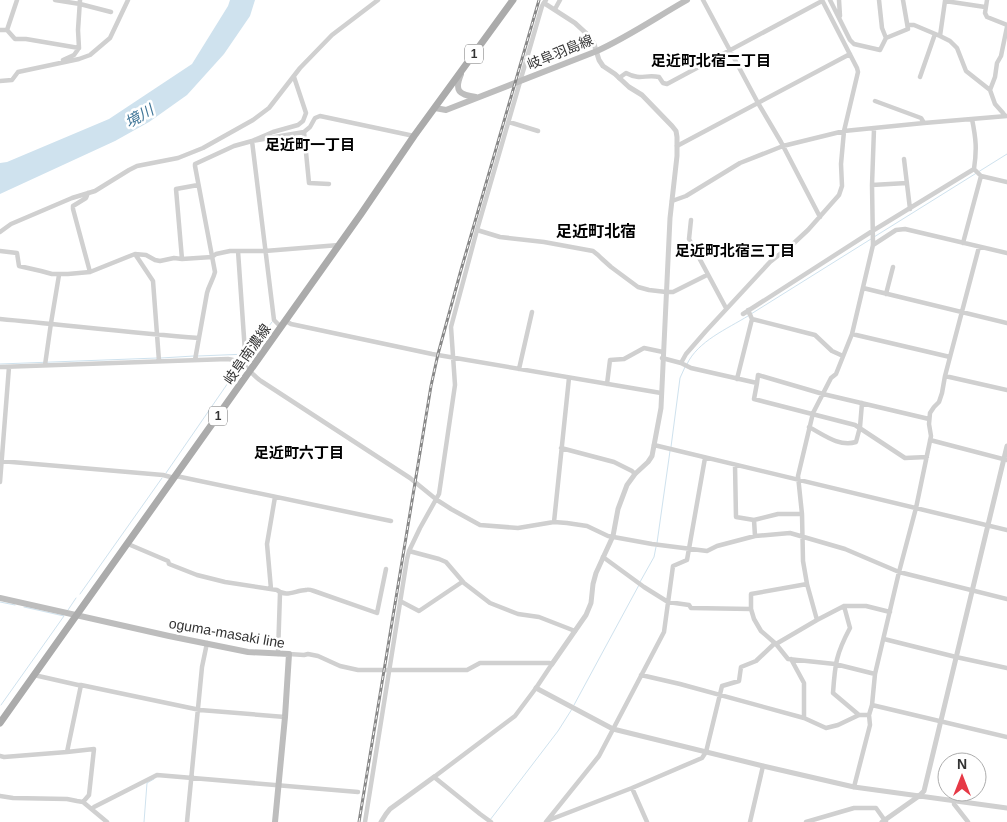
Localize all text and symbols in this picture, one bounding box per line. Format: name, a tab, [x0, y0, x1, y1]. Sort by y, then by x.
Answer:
street label: 岐阜羽島線	[525, 31, 595, 73]
road number: 1	[465, 44, 483, 64]
district label: 足近町北宿二丁目	[651, 52, 771, 69]
water label: 境川	[122, 100, 158, 131]
district label: 足近町一丁目	[265, 136, 355, 153]
district label: 足近町北宿	[556, 223, 636, 240]
district label: 足近町北宿三丁目	[675, 242, 795, 259]
street label: 岐阜南濃線	[220, 321, 274, 387]
road number: 1	[209, 406, 227, 426]
district label: 足近町六丁目	[254, 444, 344, 461]
street label: oguma-masaki line	[168, 615, 286, 651]
north arrow	[937, 752, 987, 802]
text: N	[957, 756, 967, 772]

